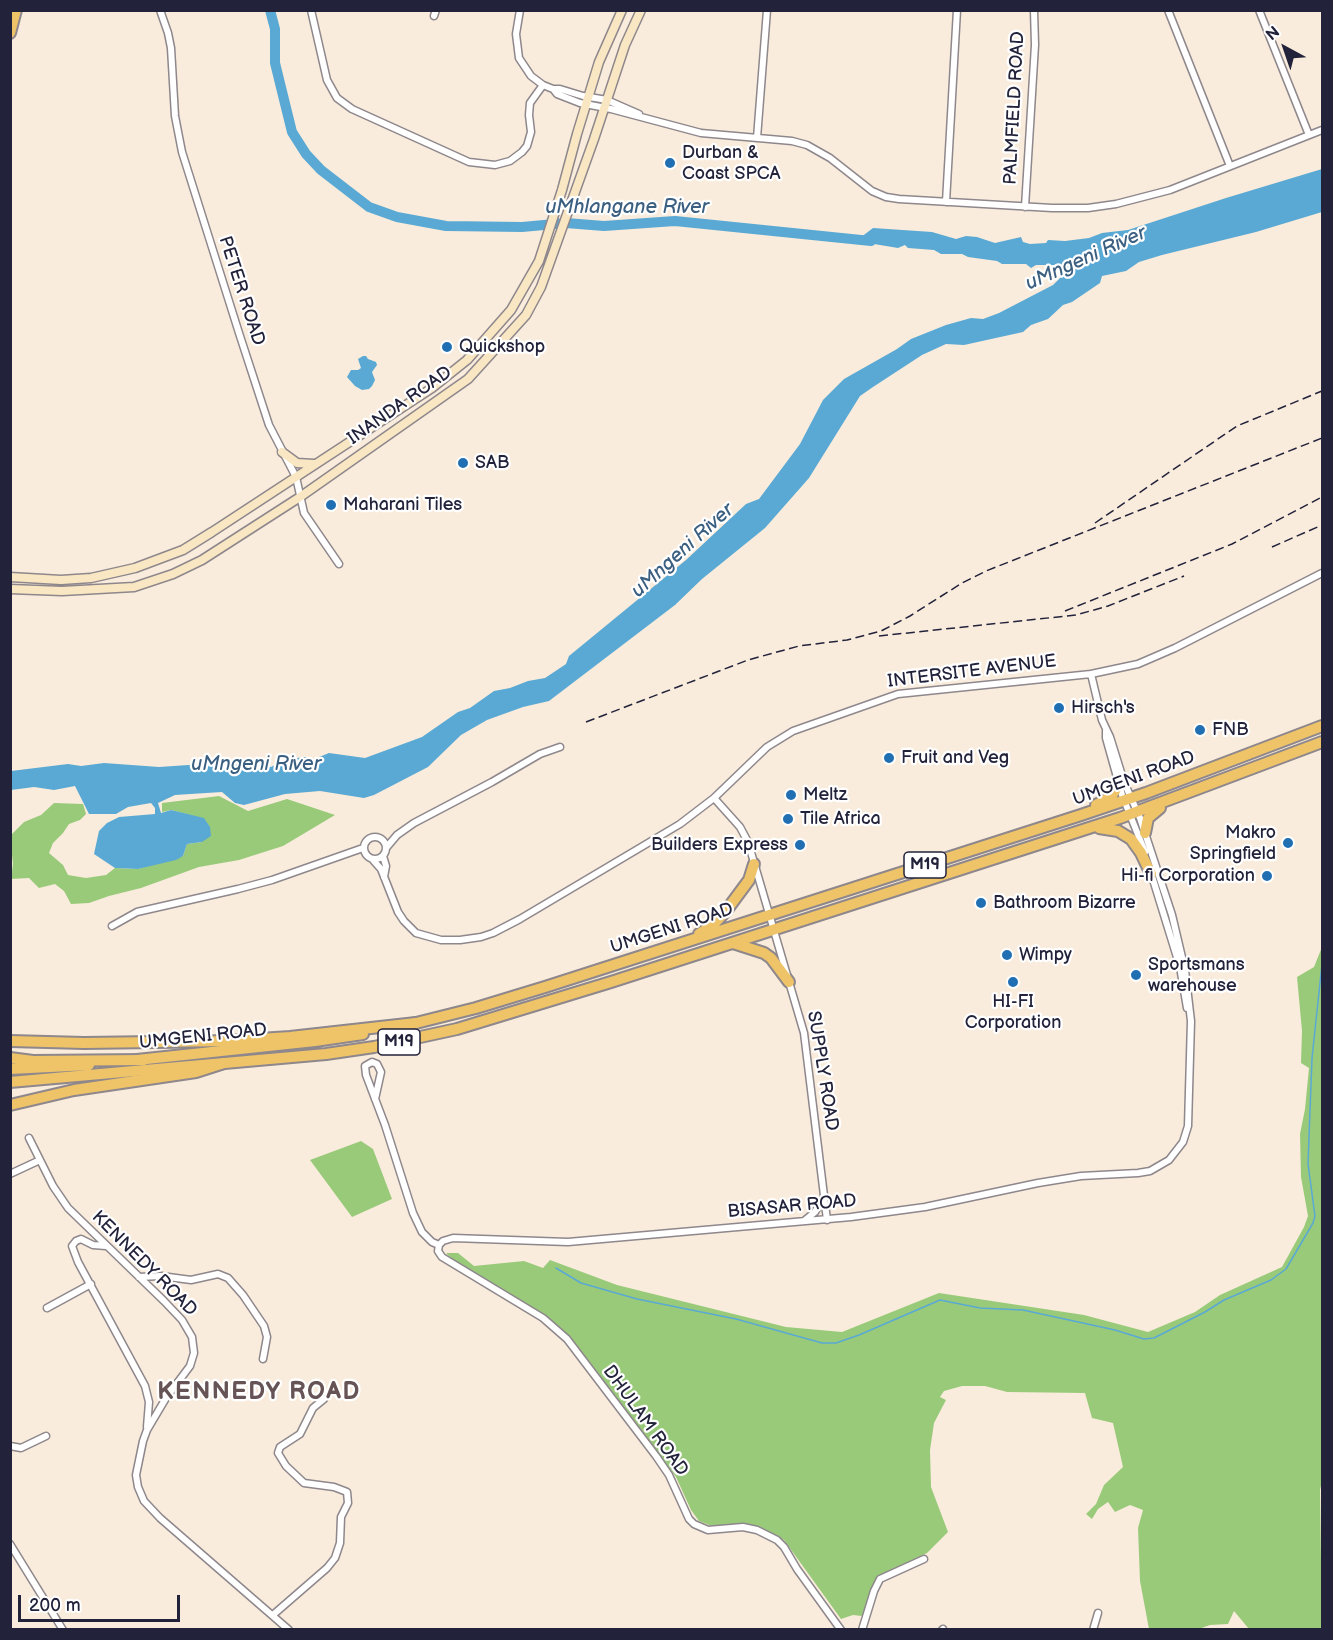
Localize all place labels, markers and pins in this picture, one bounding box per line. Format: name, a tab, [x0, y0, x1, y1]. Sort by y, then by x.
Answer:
place label: Durban & Coast SPCA	[682, 142, 781, 184]
marker: Durban & Coast SPCA	[663, 156, 677, 170]
place label: Quickshop	[459, 336, 545, 358]
marker: Quickshop	[440, 340, 454, 354]
place label: SAB	[475, 452, 509, 474]
marker: SAB	[456, 456, 470, 470]
place label: Maharani Tiles	[343, 494, 462, 516]
marker: Maharani Tiles	[324, 498, 338, 512]
place label: Hirsch's	[1071, 697, 1135, 719]
marker: Hirsch's	[1052, 701, 1066, 715]
place label: FNB	[1212, 719, 1249, 741]
marker: FNB	[1193, 723, 1207, 737]
place label: Fruit and Veg	[901, 747, 1009, 769]
marker: Fruit and Veg	[882, 751, 896, 765]
place label: Meltz	[803, 784, 847, 806]
marker: Meltz	[784, 788, 798, 802]
place label: Tile Africa	[800, 808, 881, 830]
marker: Tile Africa	[781, 812, 795, 826]
place label: Makro Springfield	[1190, 822, 1276, 864]
place label: Builders Express	[651, 834, 788, 856]
marker: Makro Springfield	[1281, 836, 1295, 850]
marker: Builders Express	[793, 838, 807, 852]
place label: Hi-fi Corporation	[1121, 865, 1255, 887]
marker: Hi-fi Corporation	[1260, 869, 1274, 883]
place label: Bathroom Bizarre	[993, 892, 1136, 914]
marker: Bathroom Bizarre	[974, 896, 988, 910]
place label: Wimpy	[1019, 944, 1072, 966]
marker: Wimpy	[1000, 948, 1014, 962]
place label: Sportsmans warehouse	[1148, 954, 1245, 996]
marker: Sportsmans warehouse	[1129, 968, 1143, 982]
marker: HI-FI Corporation	[1006, 975, 1020, 989]
place label: HI-FI Corporation	[965, 991, 1061, 1034]

